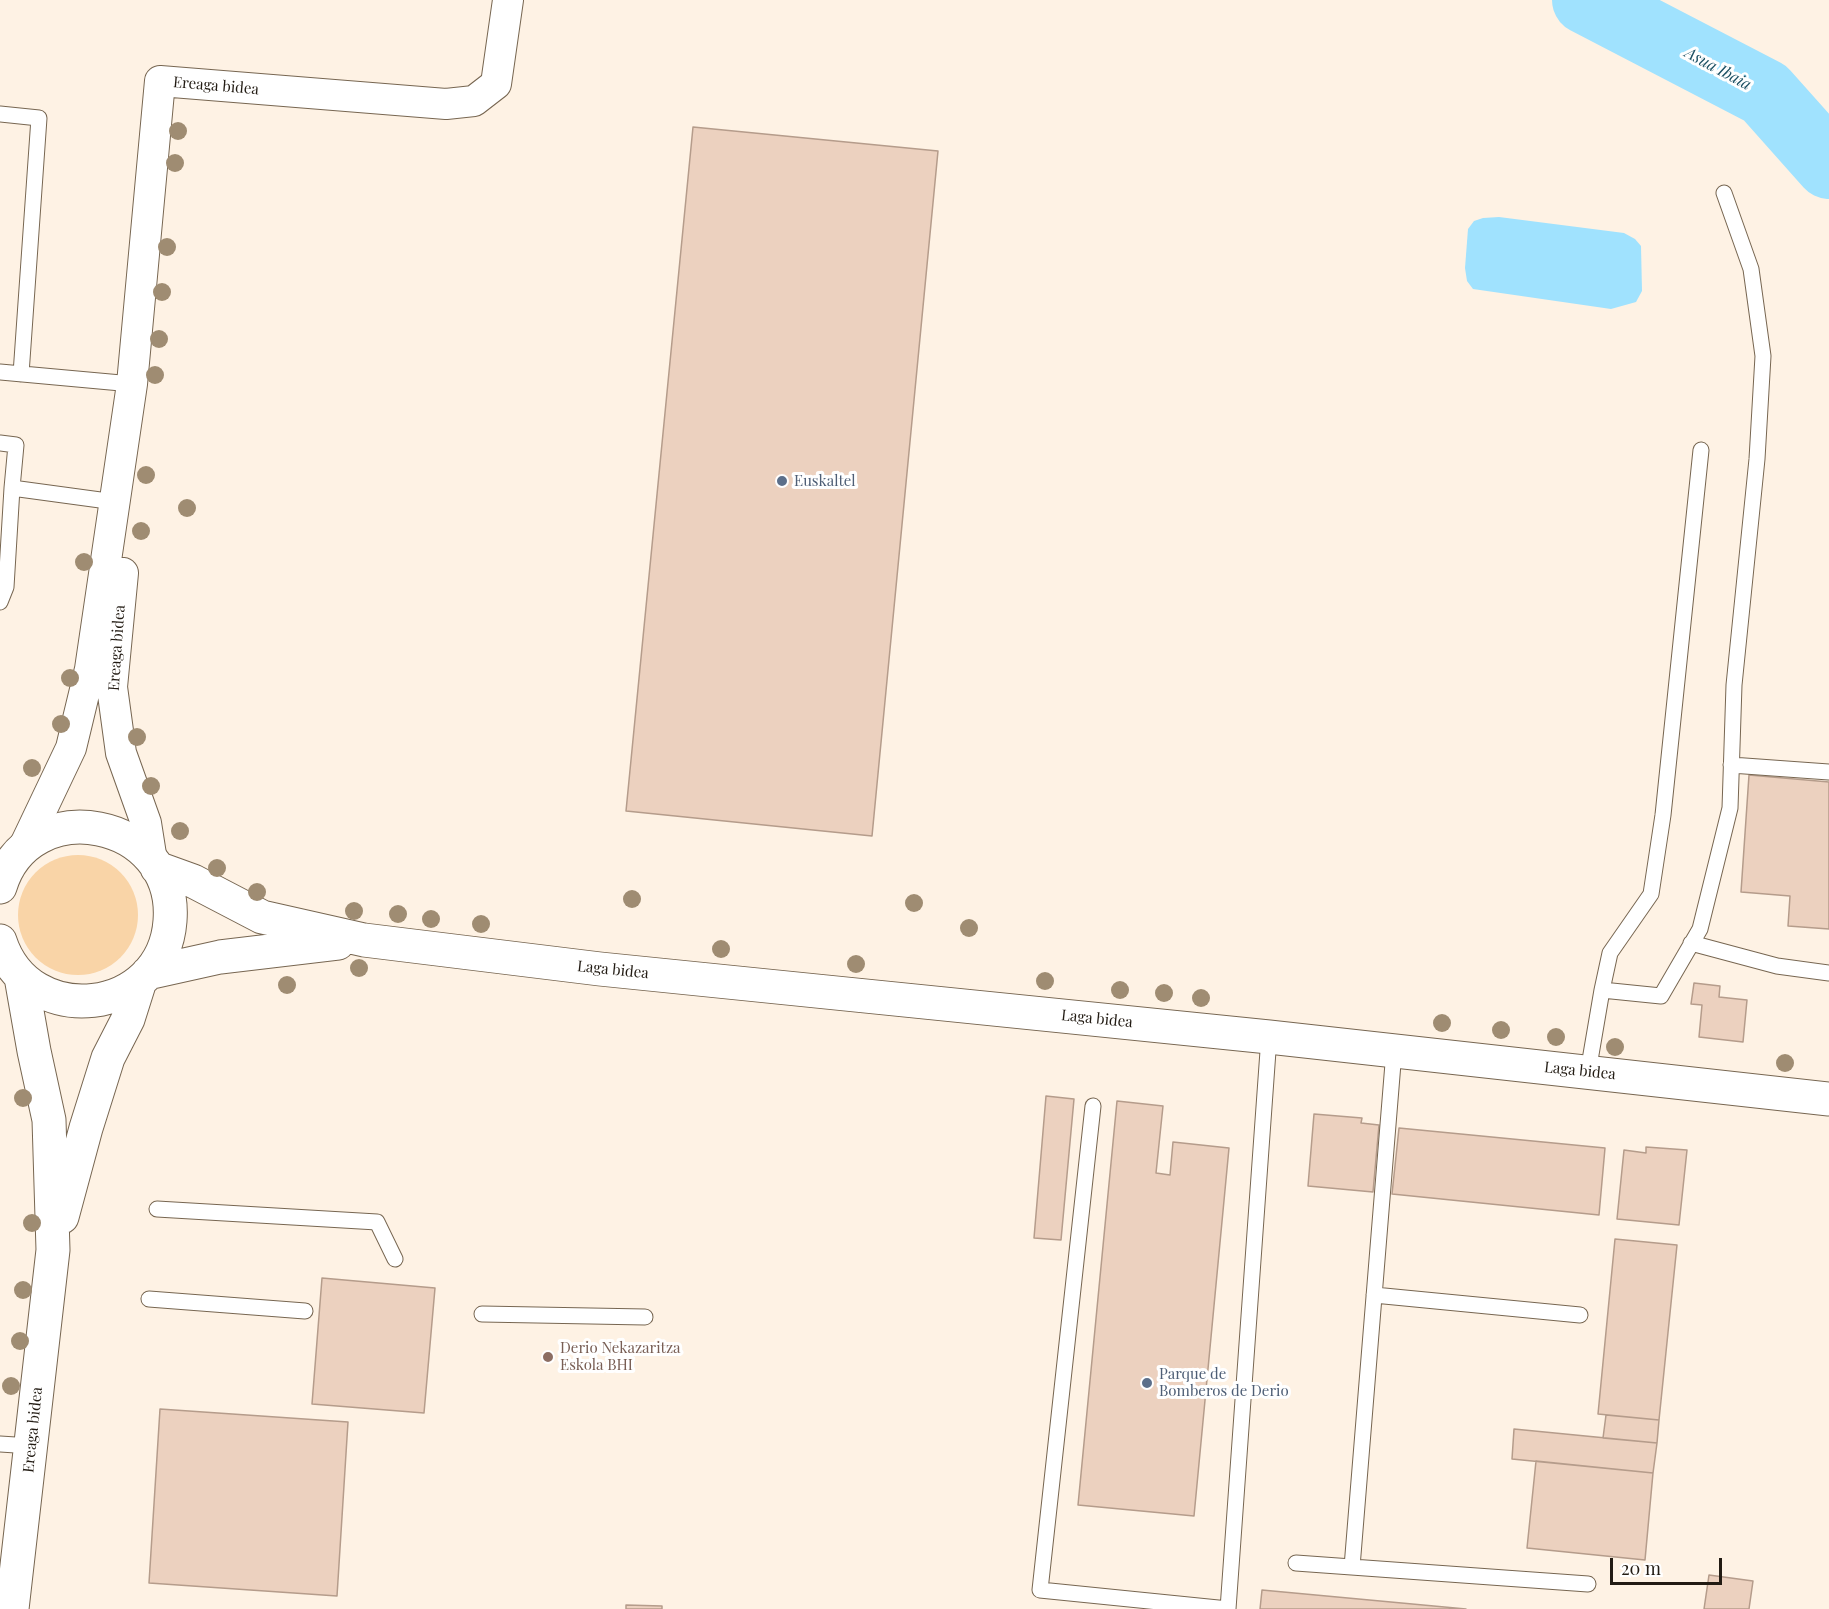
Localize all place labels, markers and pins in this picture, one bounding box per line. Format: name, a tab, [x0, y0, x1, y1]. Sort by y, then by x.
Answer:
place label: Euskaltel	[794, 472, 856, 490]
marker: Euskaltel	[775, 474, 789, 488]
place label: Derio Nekazaritza Eskola BHI	[560, 1339, 681, 1374]
marker: Derio Nekazaritza Eskola BHI	[541, 1350, 555, 1364]
place label: Parque de Bomberos de Derio	[1159, 1365, 1289, 1400]
marker: Parque de Bomberos de Derio	[1140, 1376, 1154, 1390]

